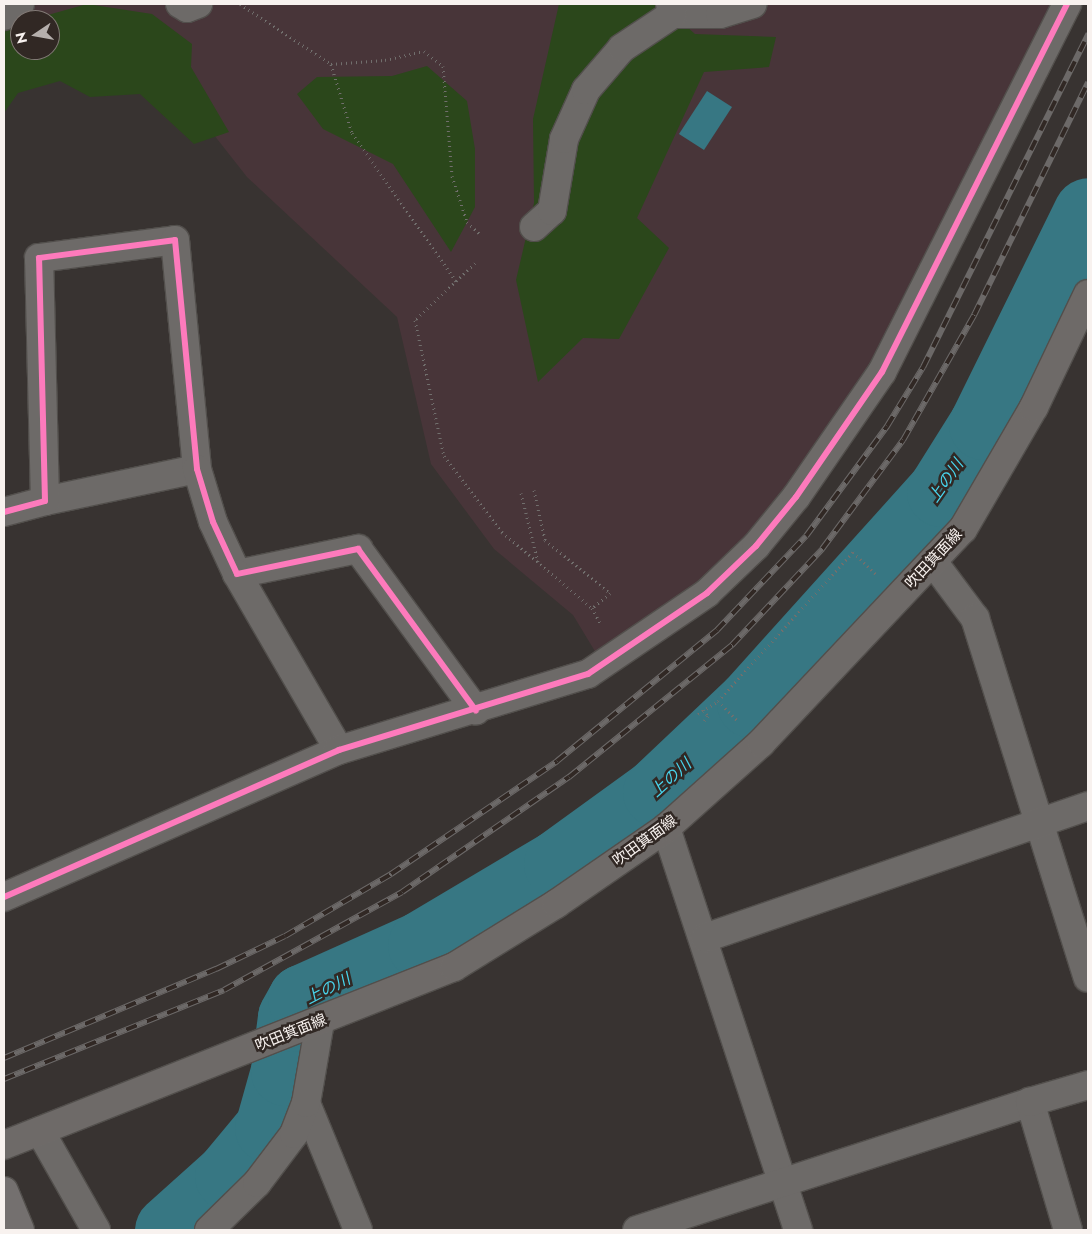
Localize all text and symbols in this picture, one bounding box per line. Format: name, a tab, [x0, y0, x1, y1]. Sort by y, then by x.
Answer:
north arrow	[10, 10, 60, 60]
text: N	[10, 30, 32, 45]
water label: 上の川	[924, 456, 968, 506]
street label: 吹田箕面線	[902, 525, 966, 593]
water label: 上の川	[647, 755, 695, 801]
street label: 吹田箕面線	[609, 812, 681, 870]
water label: 上の川	[302, 970, 354, 1008]
street label: 吹田箕面線	[253, 1011, 329, 1055]

